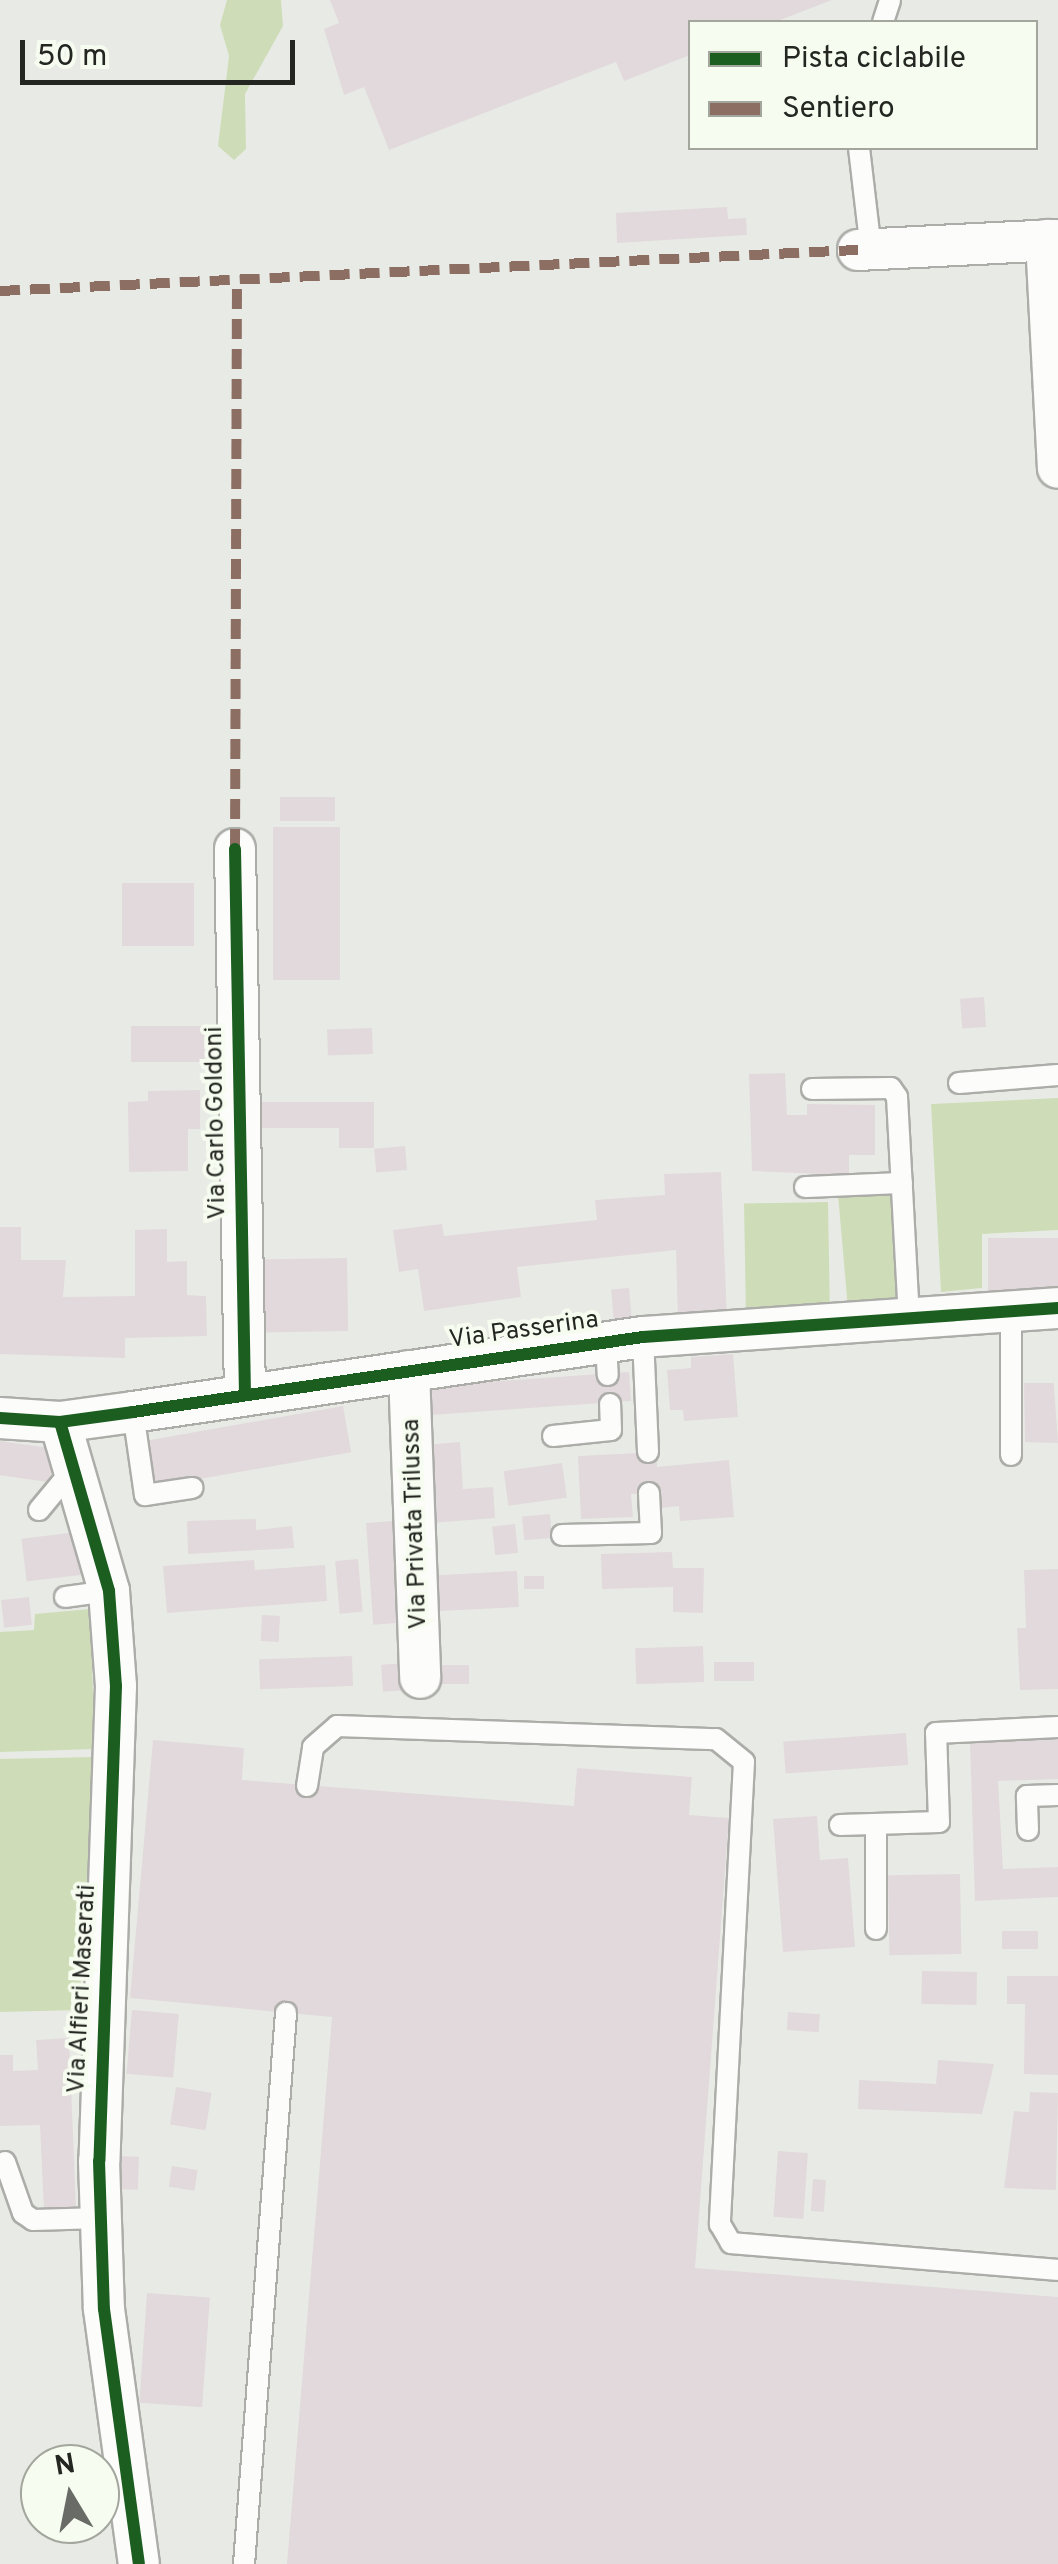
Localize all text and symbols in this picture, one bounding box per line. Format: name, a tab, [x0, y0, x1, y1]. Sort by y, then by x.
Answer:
scale bar	[25, 20, 300, 82]
legend	[688, 20, 1038, 150]
text: 50 m	[37, 39, 107, 76]
text: Pista ciclabile	[782, 41, 966, 78]
text: Sentiero	[782, 91, 895, 128]
street label: Via Carlo Goldoni	[200, 1026, 234, 1220]
street label: Via Passerina	[448, 1306, 600, 1356]
street label: Via Privata Trilussa	[397, 1418, 435, 1630]
street label: Via Alfieri Maserati	[63, 1883, 103, 2095]
north arrow	[20, 2444, 120, 2544]
text: N	[52, 2447, 78, 2486]

